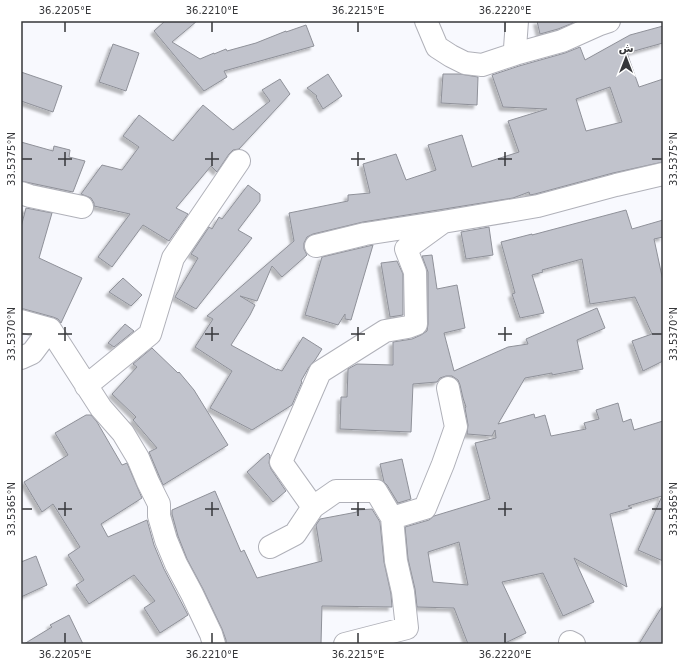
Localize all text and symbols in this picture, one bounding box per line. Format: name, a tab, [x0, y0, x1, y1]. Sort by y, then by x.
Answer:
text: 36.2205°E	[39, 5, 91, 16]
text: 36.2210°E	[186, 5, 238, 16]
text: 36.2215°E	[332, 5, 384, 16]
text: 36.2220°E	[479, 5, 531, 16]
north arrow	[606, 38, 646, 78]
text: ش	[618, 42, 634, 55]
text: 33.5375°N	[6, 132, 17, 186]
text: 33.5375°N	[668, 132, 679, 186]
text: 33.5370°N	[6, 307, 17, 361]
text: 33.5370°N	[668, 307, 679, 361]
text: 33.5365°N	[6, 482, 17, 536]
text: 33.5365°N	[668, 482, 679, 536]
text: 36.2205°E	[39, 649, 91, 660]
text: 36.2210°E	[186, 649, 238, 660]
text: 36.2215°E	[332, 649, 384, 660]
text: 36.2220°E	[479, 649, 531, 660]

